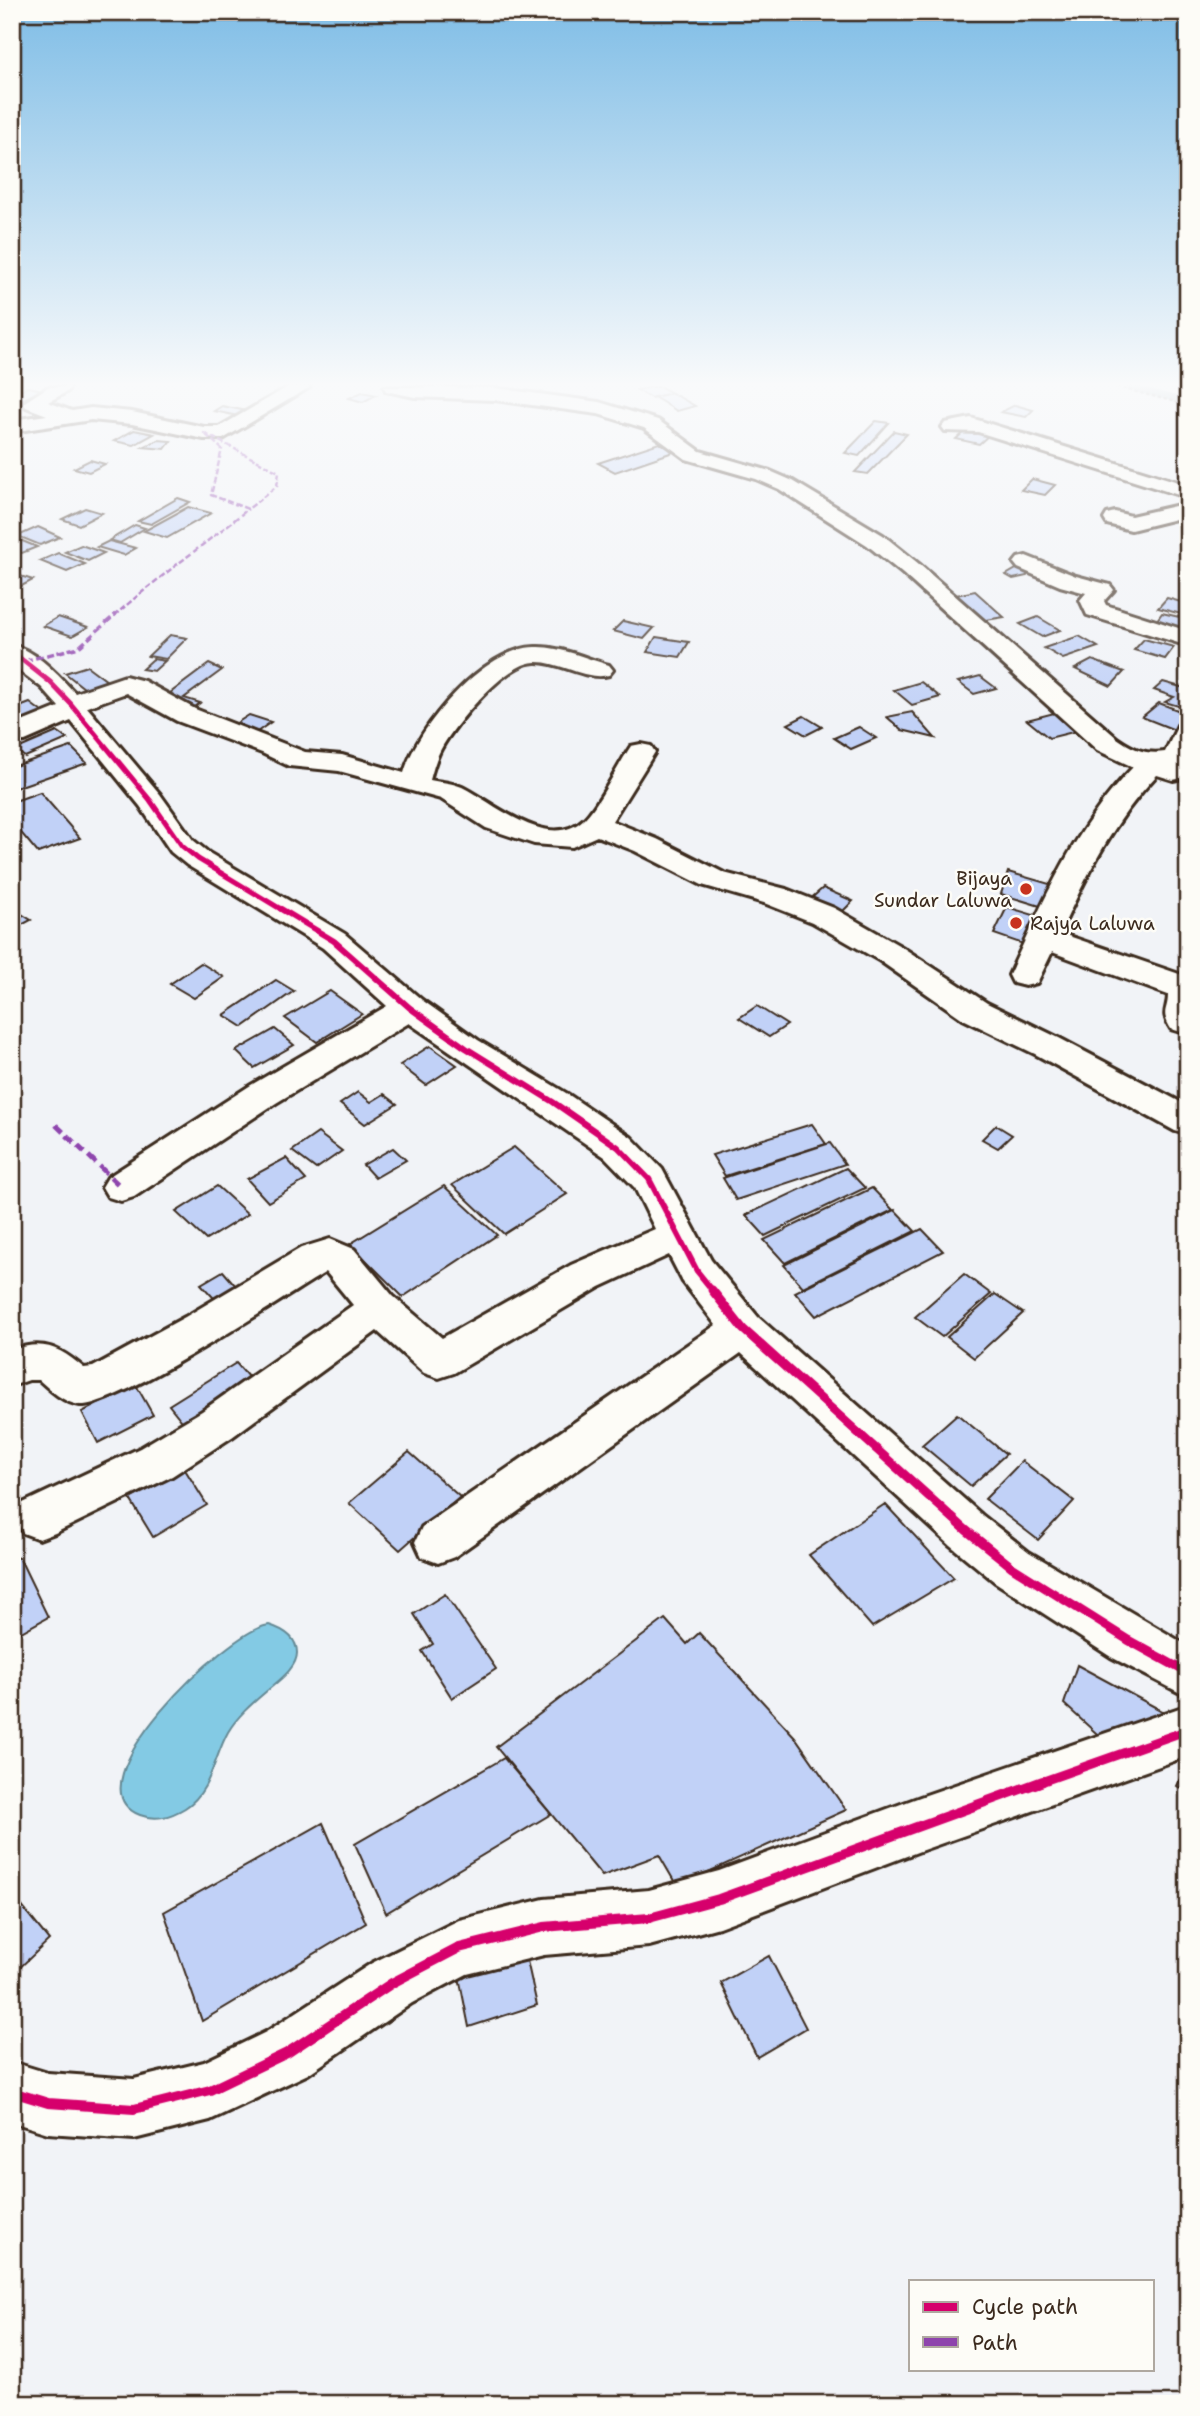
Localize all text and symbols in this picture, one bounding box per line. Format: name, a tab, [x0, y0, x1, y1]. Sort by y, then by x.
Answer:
place label: Bijaya Sundar Laluwa	[874, 866, 1012, 913]
marker: Bijaya Sundar Laluwa	[1018, 881, 1034, 897]
place label: Rajya Laluwa	[1030, 911, 1155, 936]
marker: Rajya Laluwa	[1008, 915, 1024, 931]
legend	[909, 2280, 1154, 2370]
text: Cycle path	[972, 2293, 1078, 2321]
text: Path	[972, 2329, 1018, 2357]

